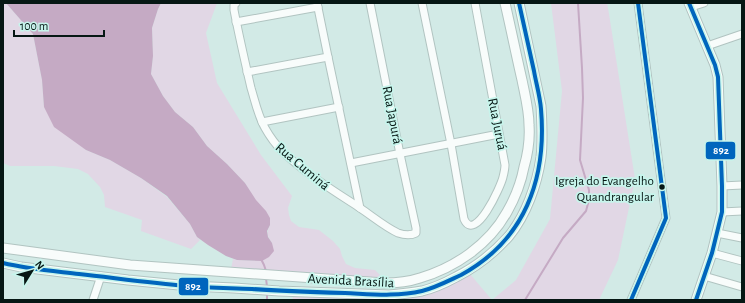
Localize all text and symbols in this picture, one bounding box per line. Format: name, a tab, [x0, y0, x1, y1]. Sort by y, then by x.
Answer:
scale bar	[14, 12, 104, 38]
text: 100 m	[20, 20, 48, 32]
street label: Rua Japurá	[380, 85, 405, 146]
street label: Rua Juruá	[485, 97, 509, 152]
street label: Rua Cuminá	[273, 140, 332, 194]
line badge: 892	[705, 141, 736, 160]
text: 892	[713, 145, 729, 156]
place label: Igreja do Evangelho Quandrangular	[555, 175, 655, 204]
marker: Igreja do Evangelho Quandrangular	[657, 182, 667, 192]
north arrow	[12, 251, 52, 291]
text: N	[33, 259, 46, 272]
street label: Avenida Brasília	[307, 272, 395, 290]
line badge: 892	[178, 277, 209, 296]
text: 892	[185, 281, 201, 292]

